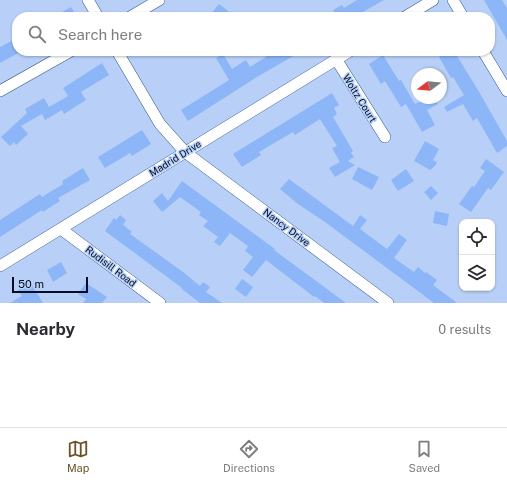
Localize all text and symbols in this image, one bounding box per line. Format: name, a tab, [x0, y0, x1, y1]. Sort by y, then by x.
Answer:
search box	[12, 12, 495, 56]
icon: search	[26, 23, 48, 45]
text: Search here	[58, 26, 142, 43]
north arrow	[411, 68, 447, 104]
street label: Woltz Court	[340, 72, 380, 124]
street label: Madrid Drive	[147, 137, 204, 179]
street label: Nancy Drive	[261, 205, 313, 249]
map controls	[459, 219, 495, 291]
button: locate	[459, 219, 495, 255]
street label: Rudisill Road	[83, 243, 139, 289]
button: layers	[459, 255, 495, 291]
scale bar	[12, 275, 88, 294]
text: 50 m	[18, 278, 44, 290]
text: Nearby	[16, 319, 75, 339]
text: 0 results	[438, 322, 491, 337]
tab: Map	[67, 438, 89, 474]
tab: Directions	[223, 438, 275, 474]
tab: Saved	[409, 438, 440, 474]

